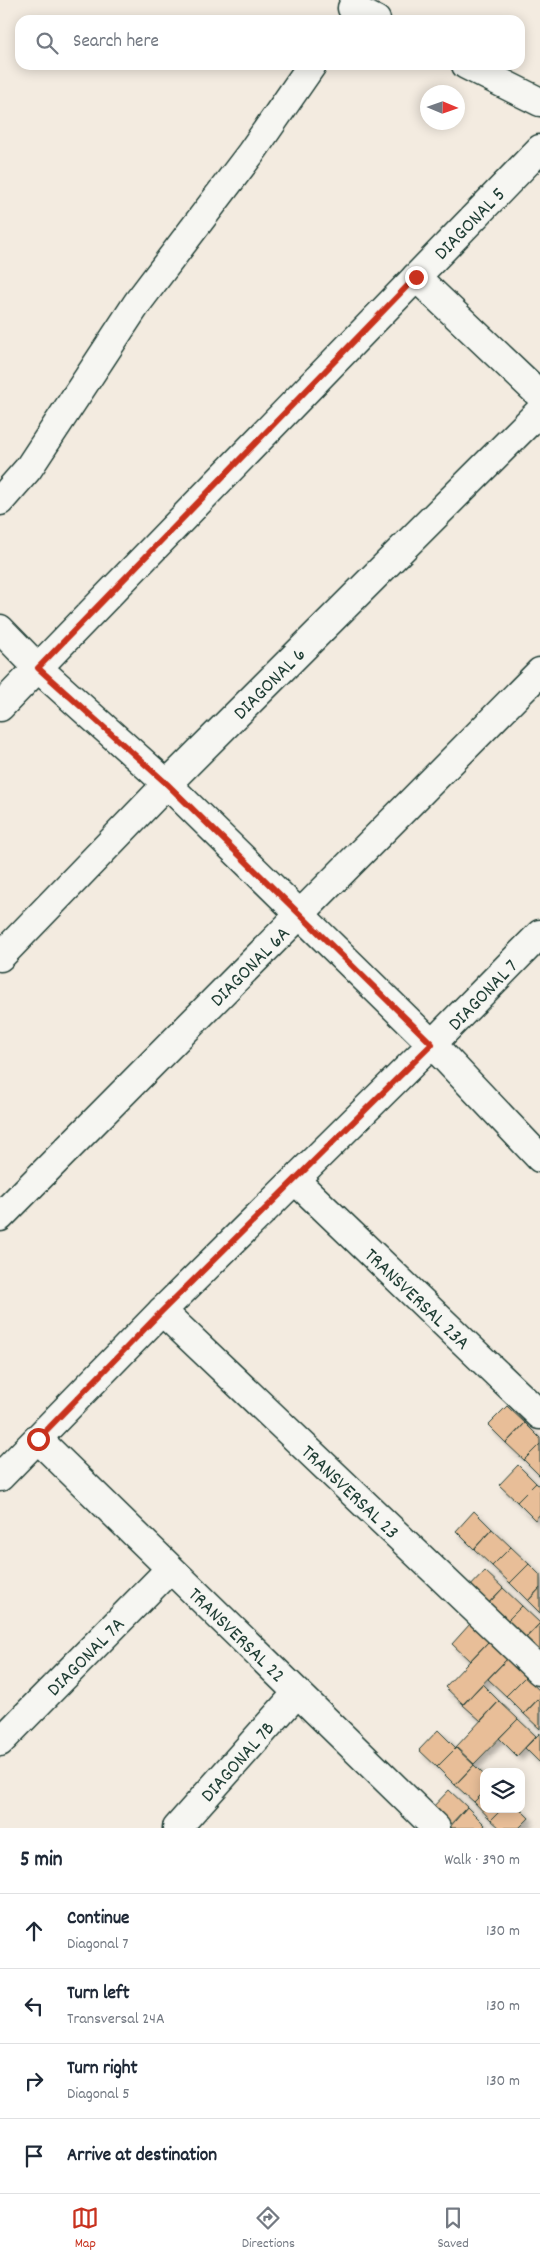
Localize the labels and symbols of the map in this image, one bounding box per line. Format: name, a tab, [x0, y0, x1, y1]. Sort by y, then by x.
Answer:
north arrow	[420, 85, 465, 130]
street label: DIAGONAL 5	[429, 182, 513, 268]
route end	[405, 266, 428, 289]
street label: DIAGONAL 6	[228, 642, 313, 727]
street label: DIAGONAL 6A	[205, 921, 298, 1014]
street label: DIAGONAL 7	[443, 954, 526, 1038]
street label: TRANSVERSAL 23A	[357, 1243, 475, 1358]
route start	[27, 1428, 50, 1451]
street label: TRANSVERSAL 23	[294, 1440, 404, 1547]
street label: TRANSVERSAL 22	[181, 1582, 290, 1690]
street label: DIAGONAL 7A	[41, 1612, 132, 1704]
street label: DIAGONAL 7B	[195, 1716, 283, 1809]

